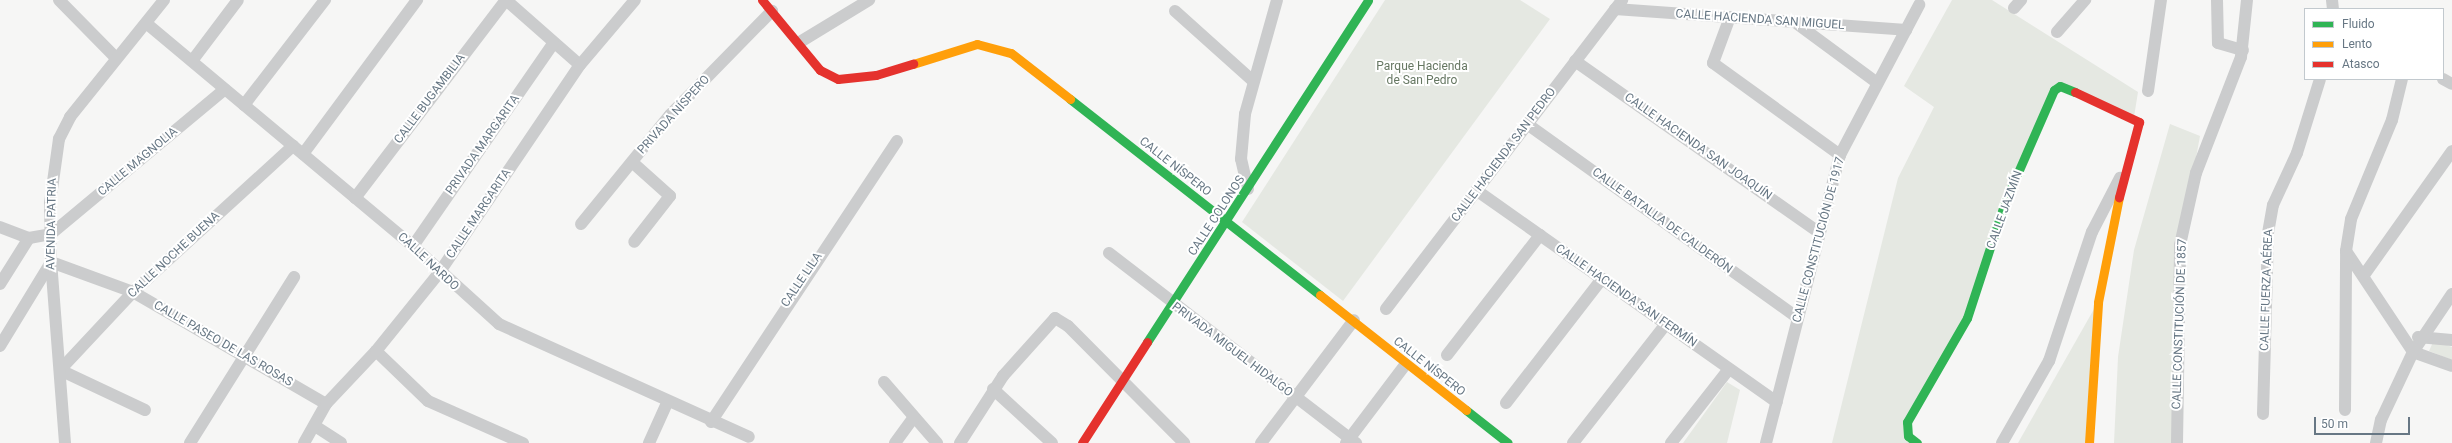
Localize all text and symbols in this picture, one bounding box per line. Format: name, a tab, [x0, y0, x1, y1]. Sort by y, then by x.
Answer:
street label: CALLE HACIENDA SAN MIGUEL	[1675, 7, 1845, 33]
legend	[2304, 8, 2444, 80]
text: Fluido	[2342, 17, 2375, 31]
text: Lento	[2342, 37, 2372, 51]
street label: CALLE BUGAMBILIA	[392, 51, 468, 147]
text: Atasco	[2342, 57, 2380, 71]
park label: Parque Hacienda de San Pedro	[1376, 60, 1468, 88]
street label: PRIVADA NÍSPERO	[635, 73, 713, 157]
street label: CALLE HACIENDA SAN PEDRO	[1449, 85, 1559, 225]
street label: CALLE HACIENDA SAN JOAQUÍN	[1622, 90, 1774, 204]
street label: PRIVADA MARGARITA	[443, 92, 523, 198]
street label: CALLE MAGNOLIA	[95, 125, 181, 199]
street label: CALLE NÍSPERO	[1136, 134, 1214, 200]
street label: CALLE CONSTITUCIÓN DE 1917	[1790, 156, 1848, 324]
street label: CALLE BATALLA DE CALDERÓN	[1589, 165, 1735, 277]
street label: CALLE MARGARITA	[444, 166, 514, 262]
street label: CALLE JAZMÍN	[1984, 169, 2026, 251]
street label: CALLE COLONOS	[1186, 173, 1248, 259]
street label: AVENIDA PATRIA	[44, 178, 60, 270]
street label: CALLE NOCHE BUENA	[125, 209, 223, 301]
street label: CALLE FUERZA AÉREA	[2258, 229, 2276, 351]
street label: CALLE NARDO	[394, 230, 462, 294]
street label: CALLE CONSTITUCIÓN DE 1857	[2170, 238, 2190, 410]
street label: CALLE HACIENDA SAN FERMÍN	[1552, 242, 1700, 350]
street label: CALLE LILA	[779, 250, 825, 310]
street label: CALLE PASEO DE LAS ROSAS	[151, 298, 295, 390]
street label: PRIVADA MIGUEL HIDALGO	[1169, 300, 1295, 400]
street label: CALLE NÍSPERO	[1390, 334, 1468, 400]
scale bar	[2316, 409, 2412, 435]
text: 50 m	[2321, 417, 2348, 431]

